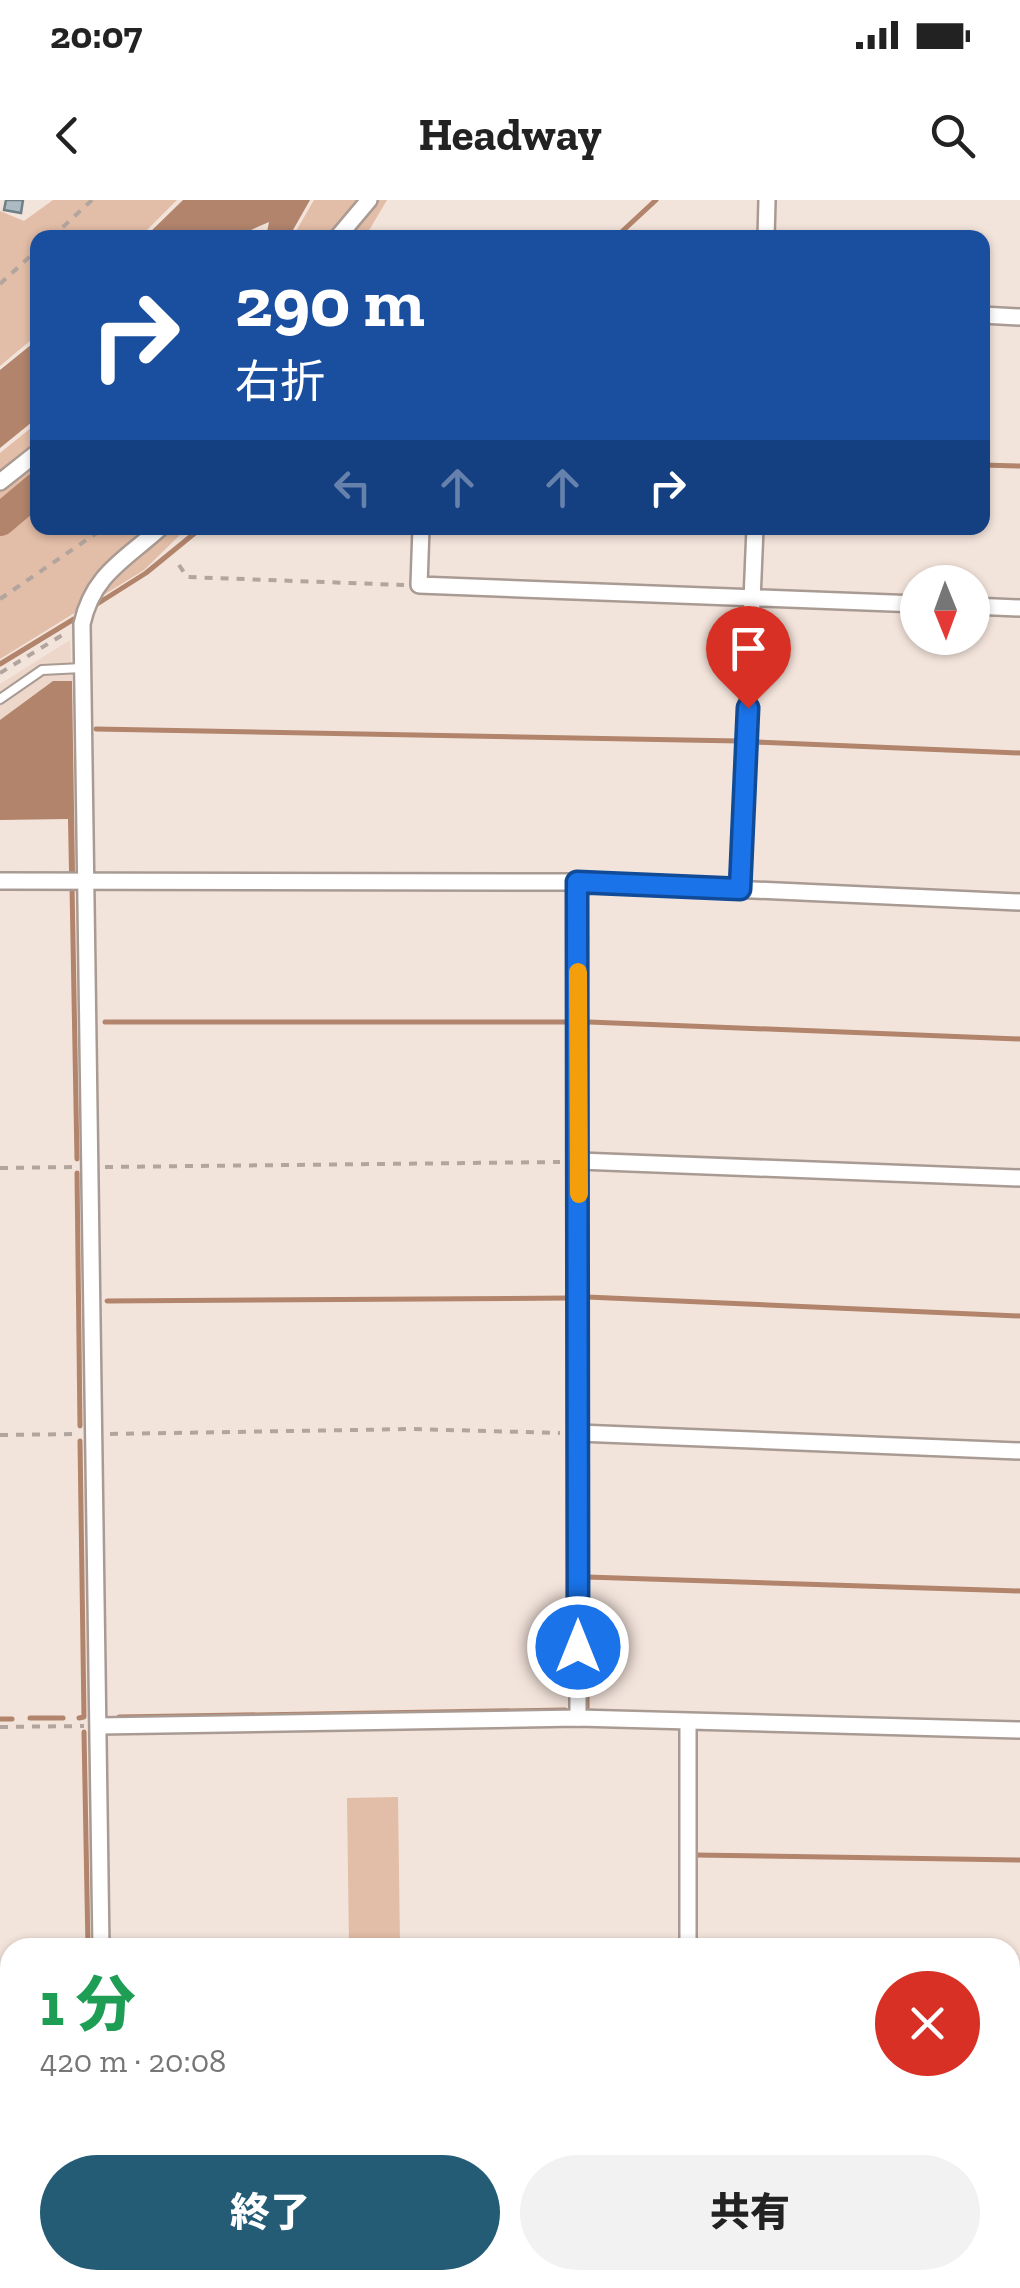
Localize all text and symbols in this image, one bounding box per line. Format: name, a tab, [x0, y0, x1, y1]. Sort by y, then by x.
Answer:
text: 20:07	[50, 12, 142, 58]
icon: back	[40, 108, 95, 163]
text: Headway	[418, 108, 602, 162]
icon: search	[925, 108, 980, 163]
text: 290 m	[235, 260, 425, 344]
icon: right	[70, 270, 200, 400]
text: 右折	[235, 355, 325, 409]
icon: left	[325, 460, 380, 515]
icon: ahead	[430, 460, 485, 515]
icon: ahead	[535, 460, 590, 515]
icon: right	[640, 460, 695, 515]
north arrow	[900, 565, 990, 655]
map controls	[900, 565, 990, 655]
pin	[706, 606, 791, 709]
icon: arrive	[721, 621, 776, 676]
position arrow	[526, 1595, 630, 1699]
text: 1 分	[40, 1968, 135, 2040]
button: close	[875, 1971, 980, 2076]
text: 420 m · 20:08	[40, 2042, 226, 2080]
button: 終了	[40, 2155, 500, 2270]
button: 共有	[520, 2155, 980, 2270]

